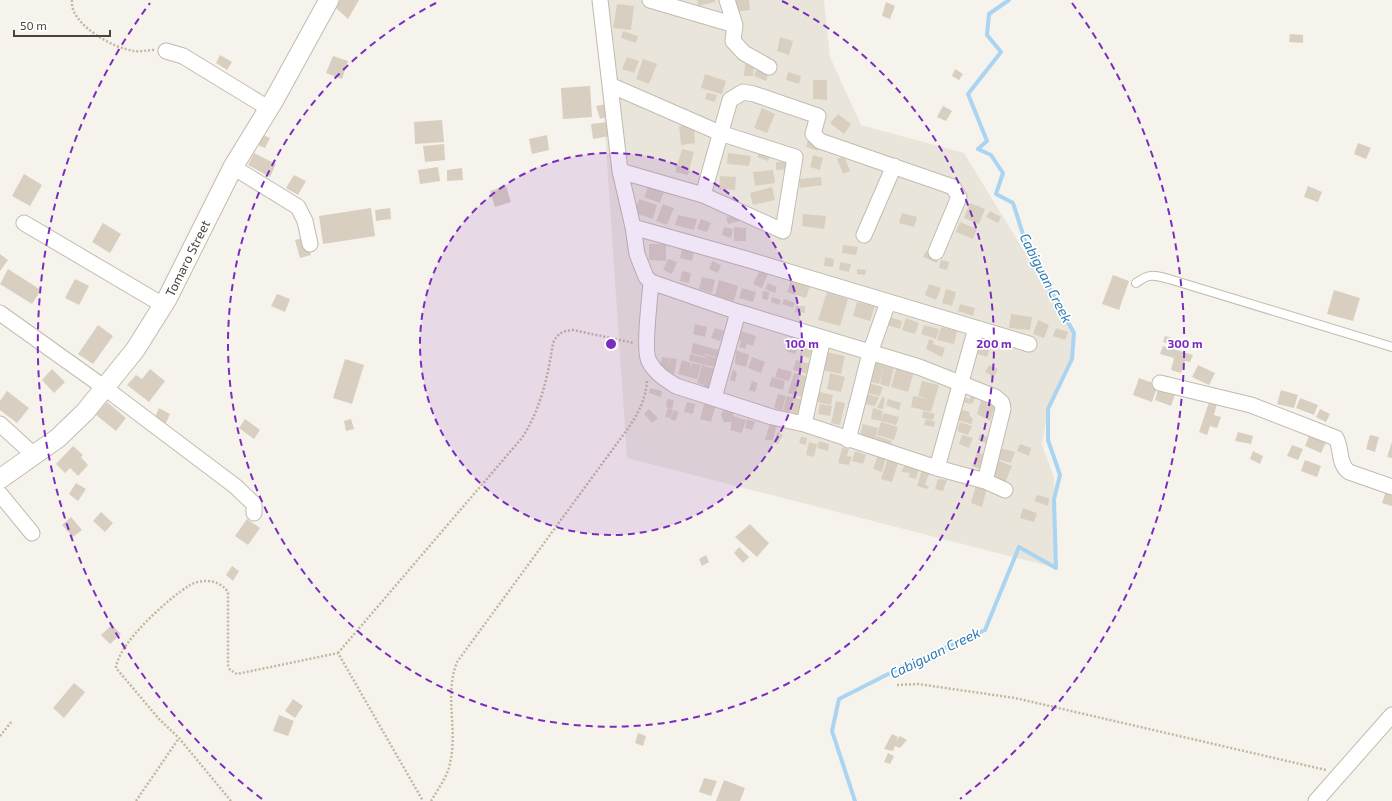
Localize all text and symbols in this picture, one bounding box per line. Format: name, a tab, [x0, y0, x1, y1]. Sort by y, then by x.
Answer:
scale bar	[14, 12, 110, 38]
text: 50 m	[20, 18, 47, 32]
street label: Tomaro Street	[162, 217, 213, 299]
water label: Cabiguan Creek	[1017, 230, 1076, 325]
text: 100 m	[785, 336, 819, 350]
text: 200 m	[976, 336, 1012, 350]
text: 300 m	[1167, 336, 1203, 350]
centre of rings	[604, 337, 618, 351]
water label: Cabiguan Creek	[887, 623, 983, 682]

